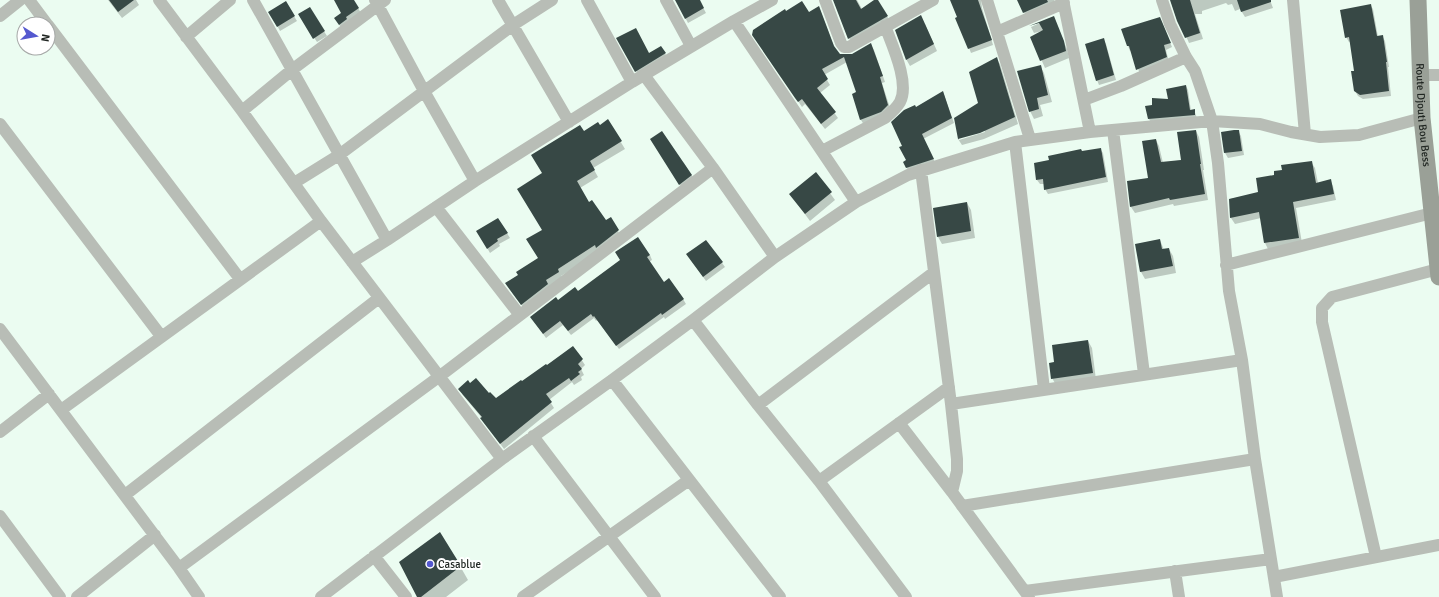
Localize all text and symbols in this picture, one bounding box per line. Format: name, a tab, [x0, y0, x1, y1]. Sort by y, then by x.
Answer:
north arrow	[16, 16, 56, 56]
text: N	[38, 33, 52, 43]
street label: Route Djouti Bou Bess	[1414, 63, 1434, 167]
place label: Casablue	[438, 558, 481, 571]
marker: Casablue	[425, 559, 435, 569]

